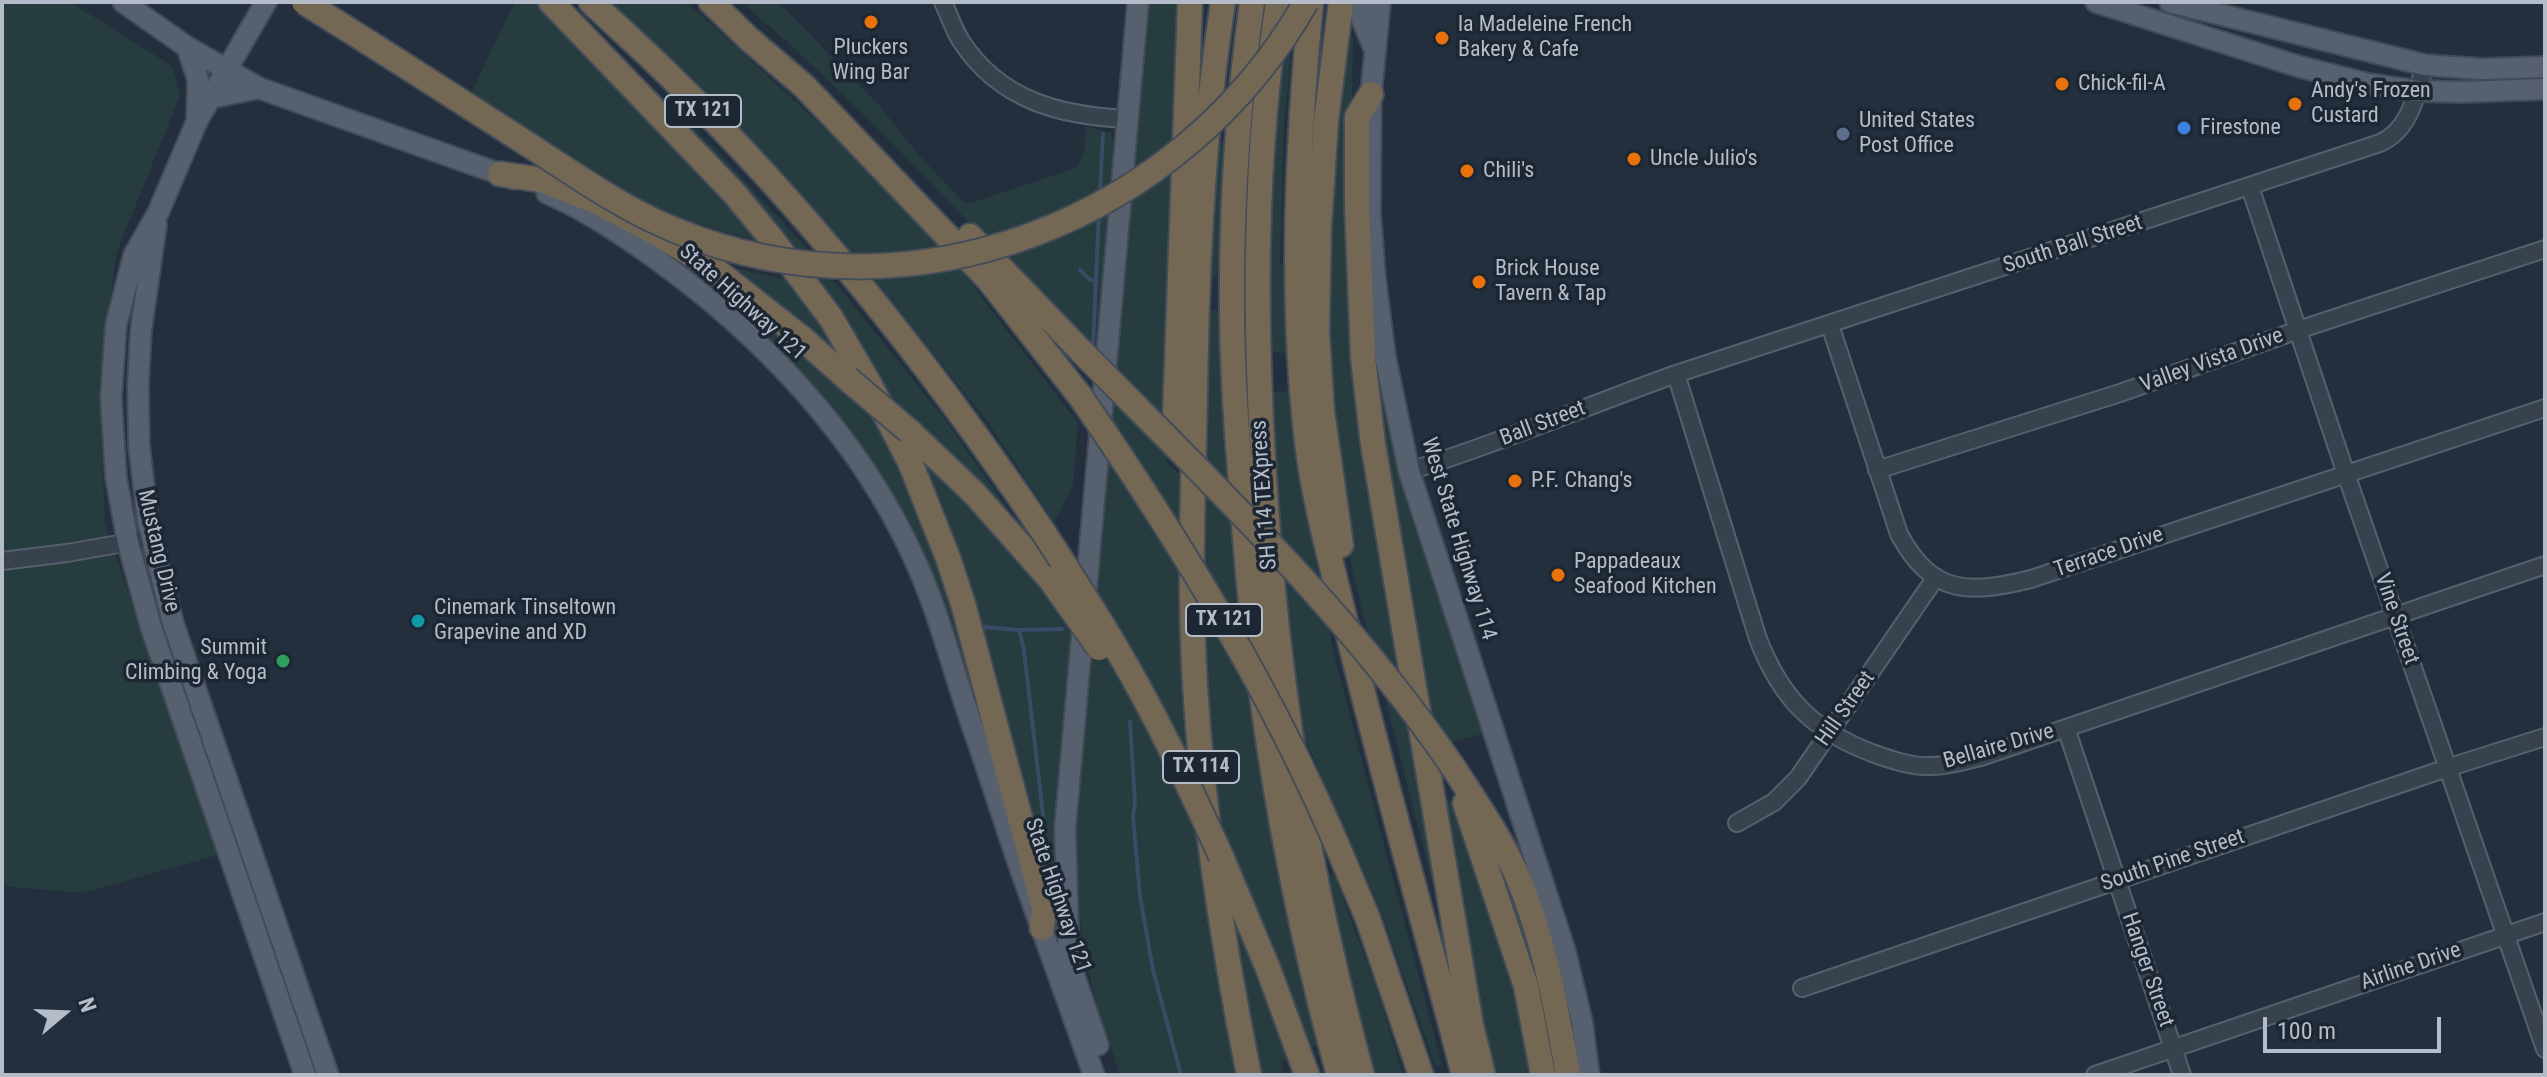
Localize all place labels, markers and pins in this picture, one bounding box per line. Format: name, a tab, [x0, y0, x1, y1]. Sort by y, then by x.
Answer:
place label: la Madeleine French Bakery & Cafe	[1458, 12, 1632, 64]
marker: Pluckers Wing Bar	[862, 13, 880, 31]
marker: la Madeleine French Bakery & Cafe	[1433, 29, 1451, 47]
place label: Pluckers Wing Bar	[832, 35, 910, 86]
place label: Chick-fil-A	[2078, 71, 2166, 97]
marker: Chick-fil-A	[2053, 75, 2071, 93]
place label: Andy's Frozen Custard	[2311, 78, 2431, 130]
marker: Andy's Frozen Custard	[2286, 95, 2304, 113]
place label: United States Post Office	[1859, 108, 1975, 160]
place label: Firestone	[2200, 115, 2281, 141]
marker: Firestone	[2175, 119, 2193, 137]
marker: United States Post Office	[1834, 125, 1852, 143]
place label: Uncle Julio's	[1650, 146, 1758, 172]
marker: Uncle Julio's	[1625, 150, 1643, 168]
place label: Chili's	[1483, 158, 1534, 184]
marker: Chili's	[1458, 162, 1476, 180]
place label: Brick House Tavern & Tap	[1495, 256, 1606, 308]
marker: Brick House Tavern & Tap	[1470, 273, 1488, 291]
place label: P.F. Chang's	[1531, 468, 1633, 494]
marker: P.F. Chang's	[1506, 472, 1524, 490]
place label: Pappadeaux Seafood Kitchen	[1574, 549, 1717, 600]
marker: Pappadeaux Seafood Kitchen	[1549, 566, 1567, 584]
place label: Cinemark Tinseltown Grapevine and XD	[434, 595, 616, 646]
marker: Cinemark Tinseltown Grapevine and XD	[409, 612, 427, 630]
place label: Summit Climbing & Yoga	[125, 635, 267, 686]
marker: Summit Climbing & Yoga	[274, 652, 292, 670]

